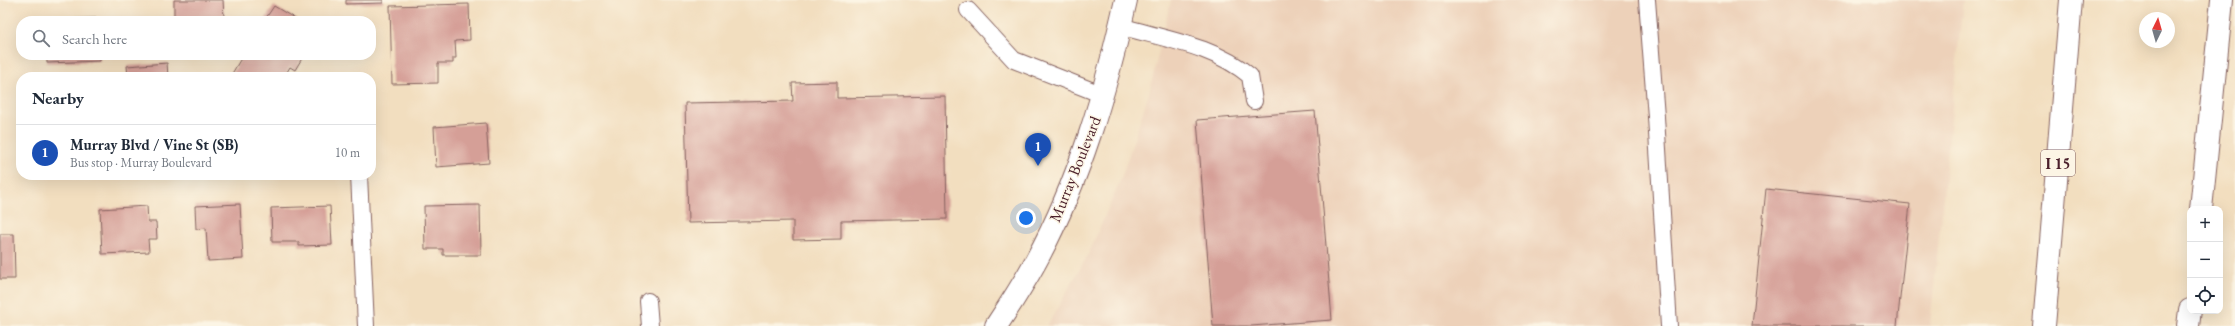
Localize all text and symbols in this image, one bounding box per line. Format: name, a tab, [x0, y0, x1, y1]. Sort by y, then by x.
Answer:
north arrow	[2139, 12, 2175, 48]
search box	[16, 16, 376, 60]
icon: search	[30, 27, 52, 49]
text: Search here	[62, 29, 127, 48]
text: Nearby	[32, 87, 84, 109]
street label: Murray Boulevard	[1044, 112, 1106, 225]
pin: 1	[1025, 133, 1051, 166]
text: Murray Blvd / Vine St (SB)	[70, 135, 238, 154]
text: 1	[42, 144, 48, 161]
text: 10 m	[335, 144, 360, 161]
road number: I 15	[2041, 150, 2075, 176]
text: Bus stop · Murray Boulevard	[70, 154, 212, 171]
map controls	[2187, 206, 2223, 314]
button: +	[2187, 206, 2223, 242]
your location	[1016, 208, 1036, 228]
button: −	[2187, 242, 2223, 278]
button: locate	[2187, 278, 2223, 314]

